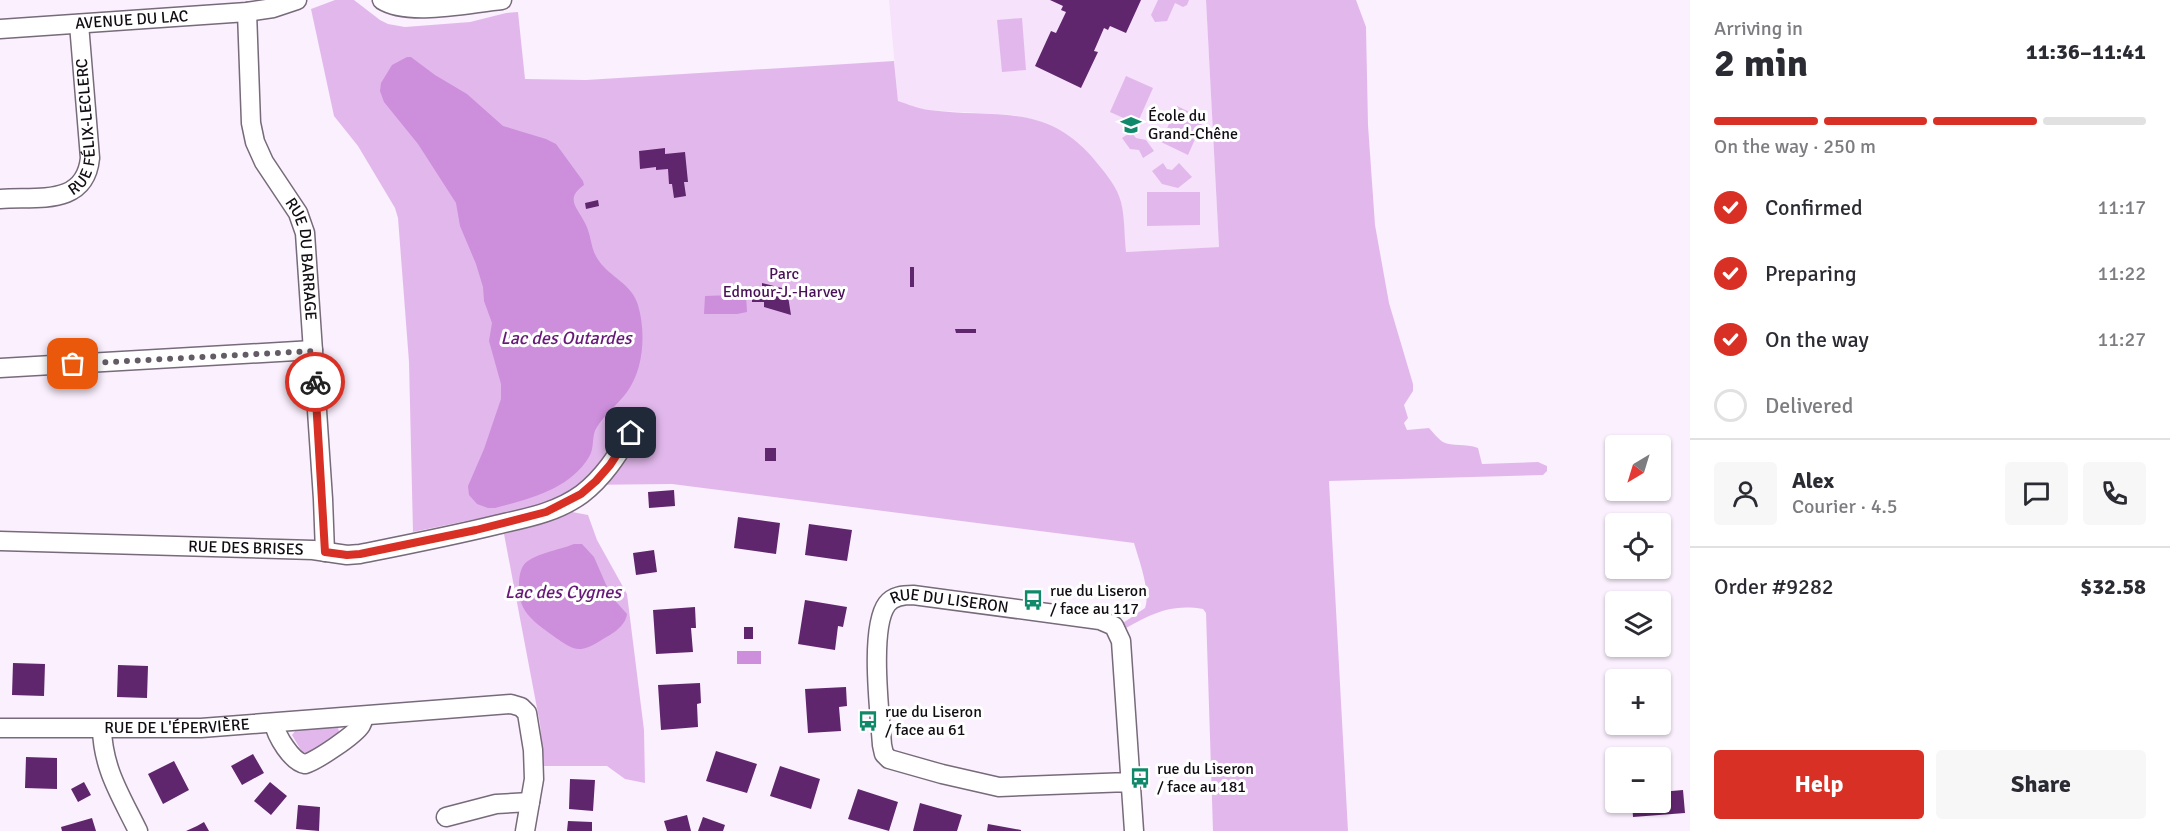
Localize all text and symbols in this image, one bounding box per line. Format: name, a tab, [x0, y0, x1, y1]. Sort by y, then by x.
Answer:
street label: AVENUE DU LAC	[74, 6, 189, 34]
text: Arriving in	[1714, 16, 1803, 41]
text: 11:36–11:41	[2026, 38, 2146, 65]
text: 2 min	[1714, 39, 1808, 87]
street label: RUE FÉLIX-LECLERC	[64, 57, 100, 200]
place label: École du Grand-Chêne	[1148, 106, 1238, 144]
school or university icon: École du Grand-Chêne	[1119, 113, 1143, 137]
text: On the way · 250 m	[1714, 134, 1876, 159]
icon: check	[1714, 191, 1747, 224]
street label: RUE DU BARRAGE	[281, 194, 321, 321]
text: Confirmed	[1765, 194, 1863, 221]
text: 11:17	[2097, 195, 2146, 220]
icon: check	[1714, 257, 1747, 290]
text: Preparing	[1765, 260, 1857, 287]
text: 11:22	[2097, 261, 2146, 286]
park label: Parc Edmour-J.-Harvey	[723, 264, 846, 302]
icon: check	[1714, 323, 1747, 356]
text: On the way	[1765, 326, 1869, 353]
water label: Lac des Outardes	[500, 327, 634, 349]
text: 11:27	[2097, 327, 2146, 352]
pin	[47, 338, 98, 389]
icon: bag	[56, 347, 89, 380]
courier	[285, 352, 345, 412]
icon: bike	[299, 366, 332, 399]
text: Delivered	[1765, 392, 1853, 419]
pin	[605, 407, 656, 458]
icon: home	[614, 416, 647, 449]
north arrow	[1605, 435, 1671, 501]
map controls	[1605, 435, 1671, 813]
button: person	[1714, 462, 1777, 525]
button: chat	[2005, 462, 2068, 525]
button: phone	[2083, 462, 2146, 525]
text: Alex	[1792, 467, 1834, 494]
text: Courier · 4.5	[1792, 494, 1898, 519]
button: locate	[1605, 513, 1671, 579]
street label: RUE DES BRISES	[188, 536, 304, 560]
text: Order #9282	[1714, 573, 1834, 600]
text: $32.58	[2080, 573, 2146, 600]
water label: Lac des Cygnes	[505, 581, 623, 603]
place label: rue du Liseron / face au 117	[1050, 581, 1147, 619]
street label: RUE DU LISERON	[887, 585, 1010, 618]
bus stop icon: rue du Liseron / face au 117	[1021, 588, 1045, 612]
button: layers	[1605, 591, 1671, 657]
button: +	[1605, 669, 1671, 735]
place label: rue du Liseron / face au 61	[885, 702, 982, 740]
bus stop icon: rue du Liseron / face au 61	[856, 709, 880, 733]
street label: RUE DE L'ÉPERVIÈRE	[104, 714, 250, 738]
button: −	[1605, 747, 1671, 813]
button: Help	[1714, 750, 1924, 819]
button: Share	[1936, 750, 2146, 819]
place label: rue du Liseron / face au 181	[1157, 759, 1254, 797]
bus stop icon: rue du Liseron / face au 181	[1128, 766, 1152, 790]

